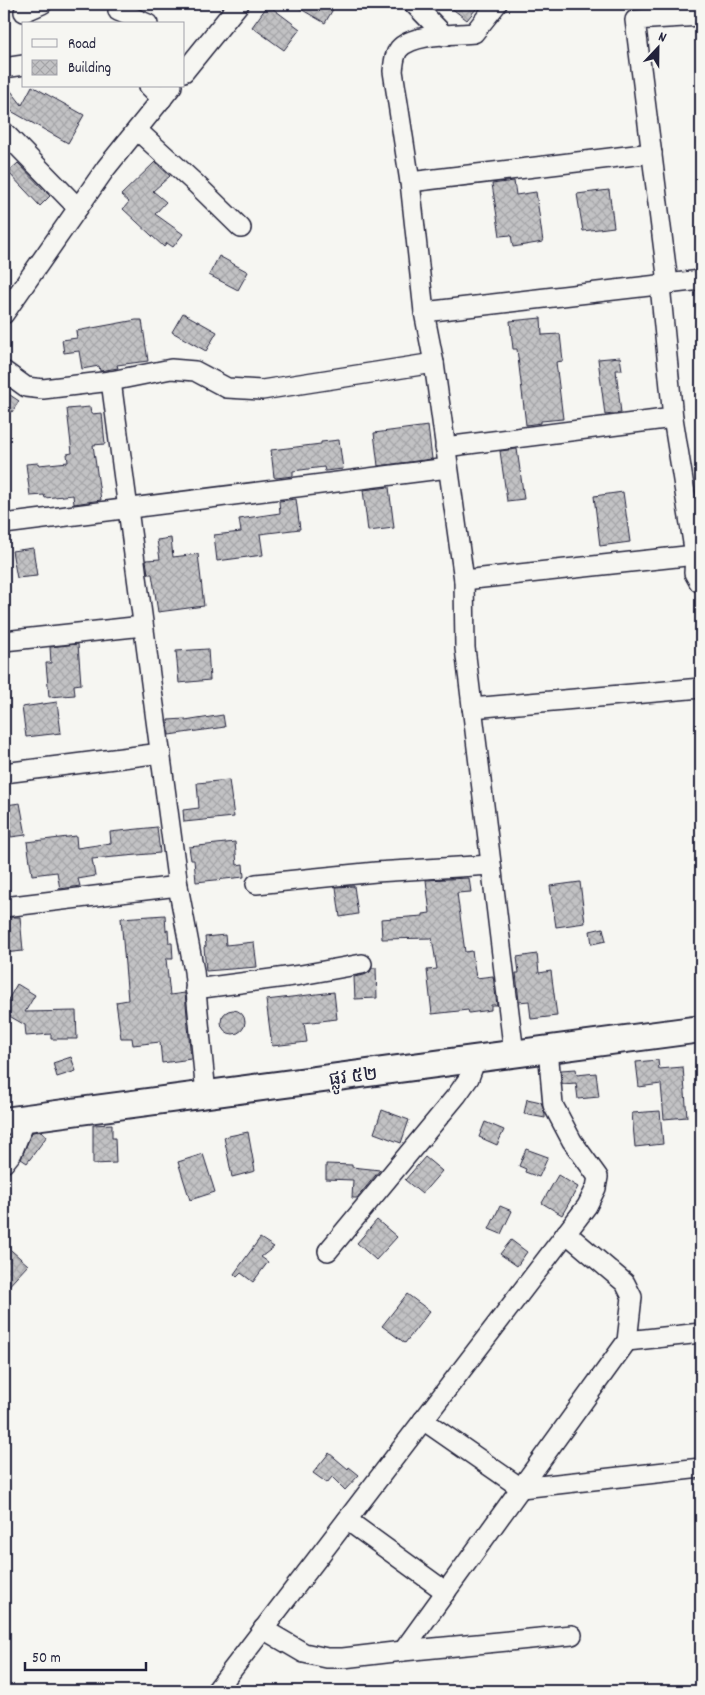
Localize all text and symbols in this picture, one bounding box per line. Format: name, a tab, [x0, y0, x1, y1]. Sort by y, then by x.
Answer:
legend	[22, 22, 185, 88]
north arrow	[632, 22, 682, 72]
text: N	[655, 27, 669, 48]
text: Road	[68, 34, 96, 56]
text: Building	[68, 58, 111, 80]
street label: ផ្លូវ ៥២	[327, 1062, 379, 1095]
scale bar	[25, 1640, 146, 1672]
text: 50 m	[32, 1648, 61, 1670]

